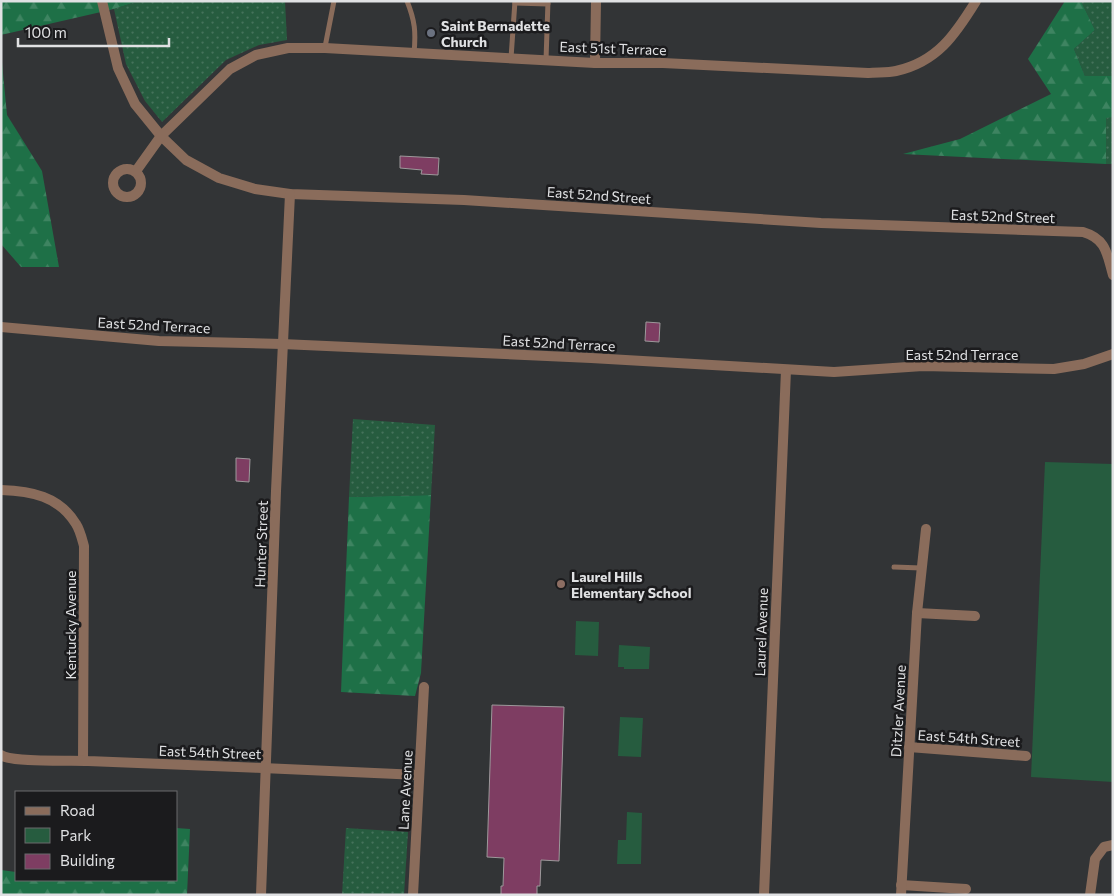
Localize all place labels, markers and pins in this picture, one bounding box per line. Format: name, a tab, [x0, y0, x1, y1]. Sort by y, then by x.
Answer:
place label: Saint Bernadette Church	[441, 17, 550, 50]
marker: Saint Bernadette Church	[425, 27, 437, 39]
place label: Laurel Hills Elementary School	[571, 568, 691, 601]
marker: Laurel Hills Elementary School	[555, 578, 567, 590]

